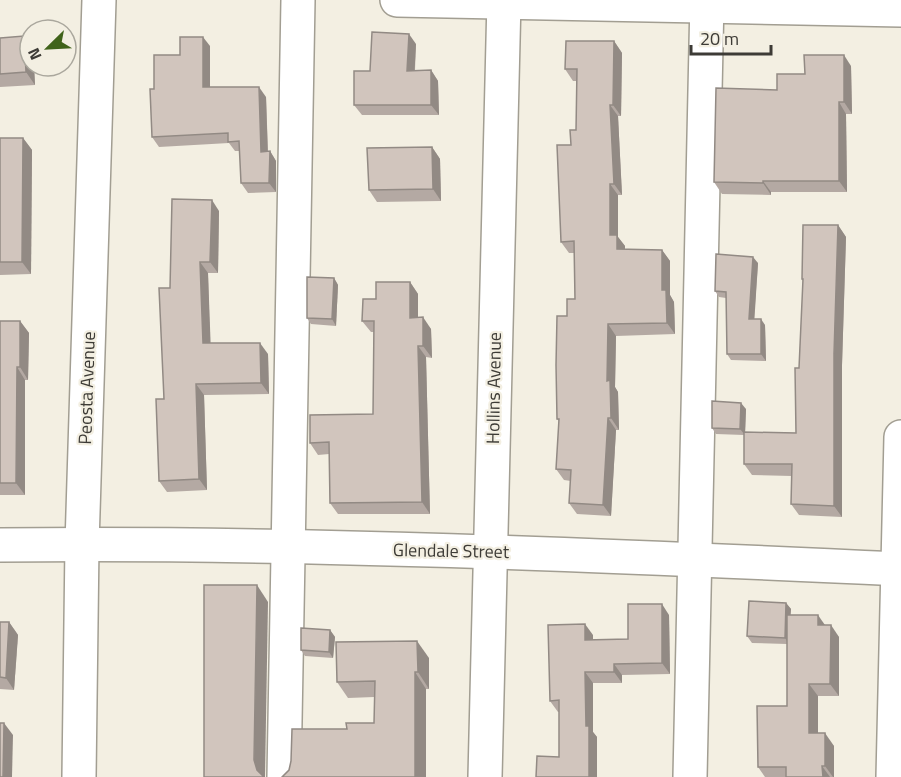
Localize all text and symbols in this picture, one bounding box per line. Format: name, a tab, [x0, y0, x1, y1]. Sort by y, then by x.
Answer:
north arrow	[18, 18, 78, 78]
scale bar	[691, 18, 770, 56]
text: 20 m	[700, 25, 739, 52]
text: N	[21, 44, 48, 64]
street label: Peosta Avenue	[71, 331, 102, 445]
street label: Hollins Avenue	[479, 332, 508, 444]
street label: Glendale Street	[393, 536, 510, 565]

